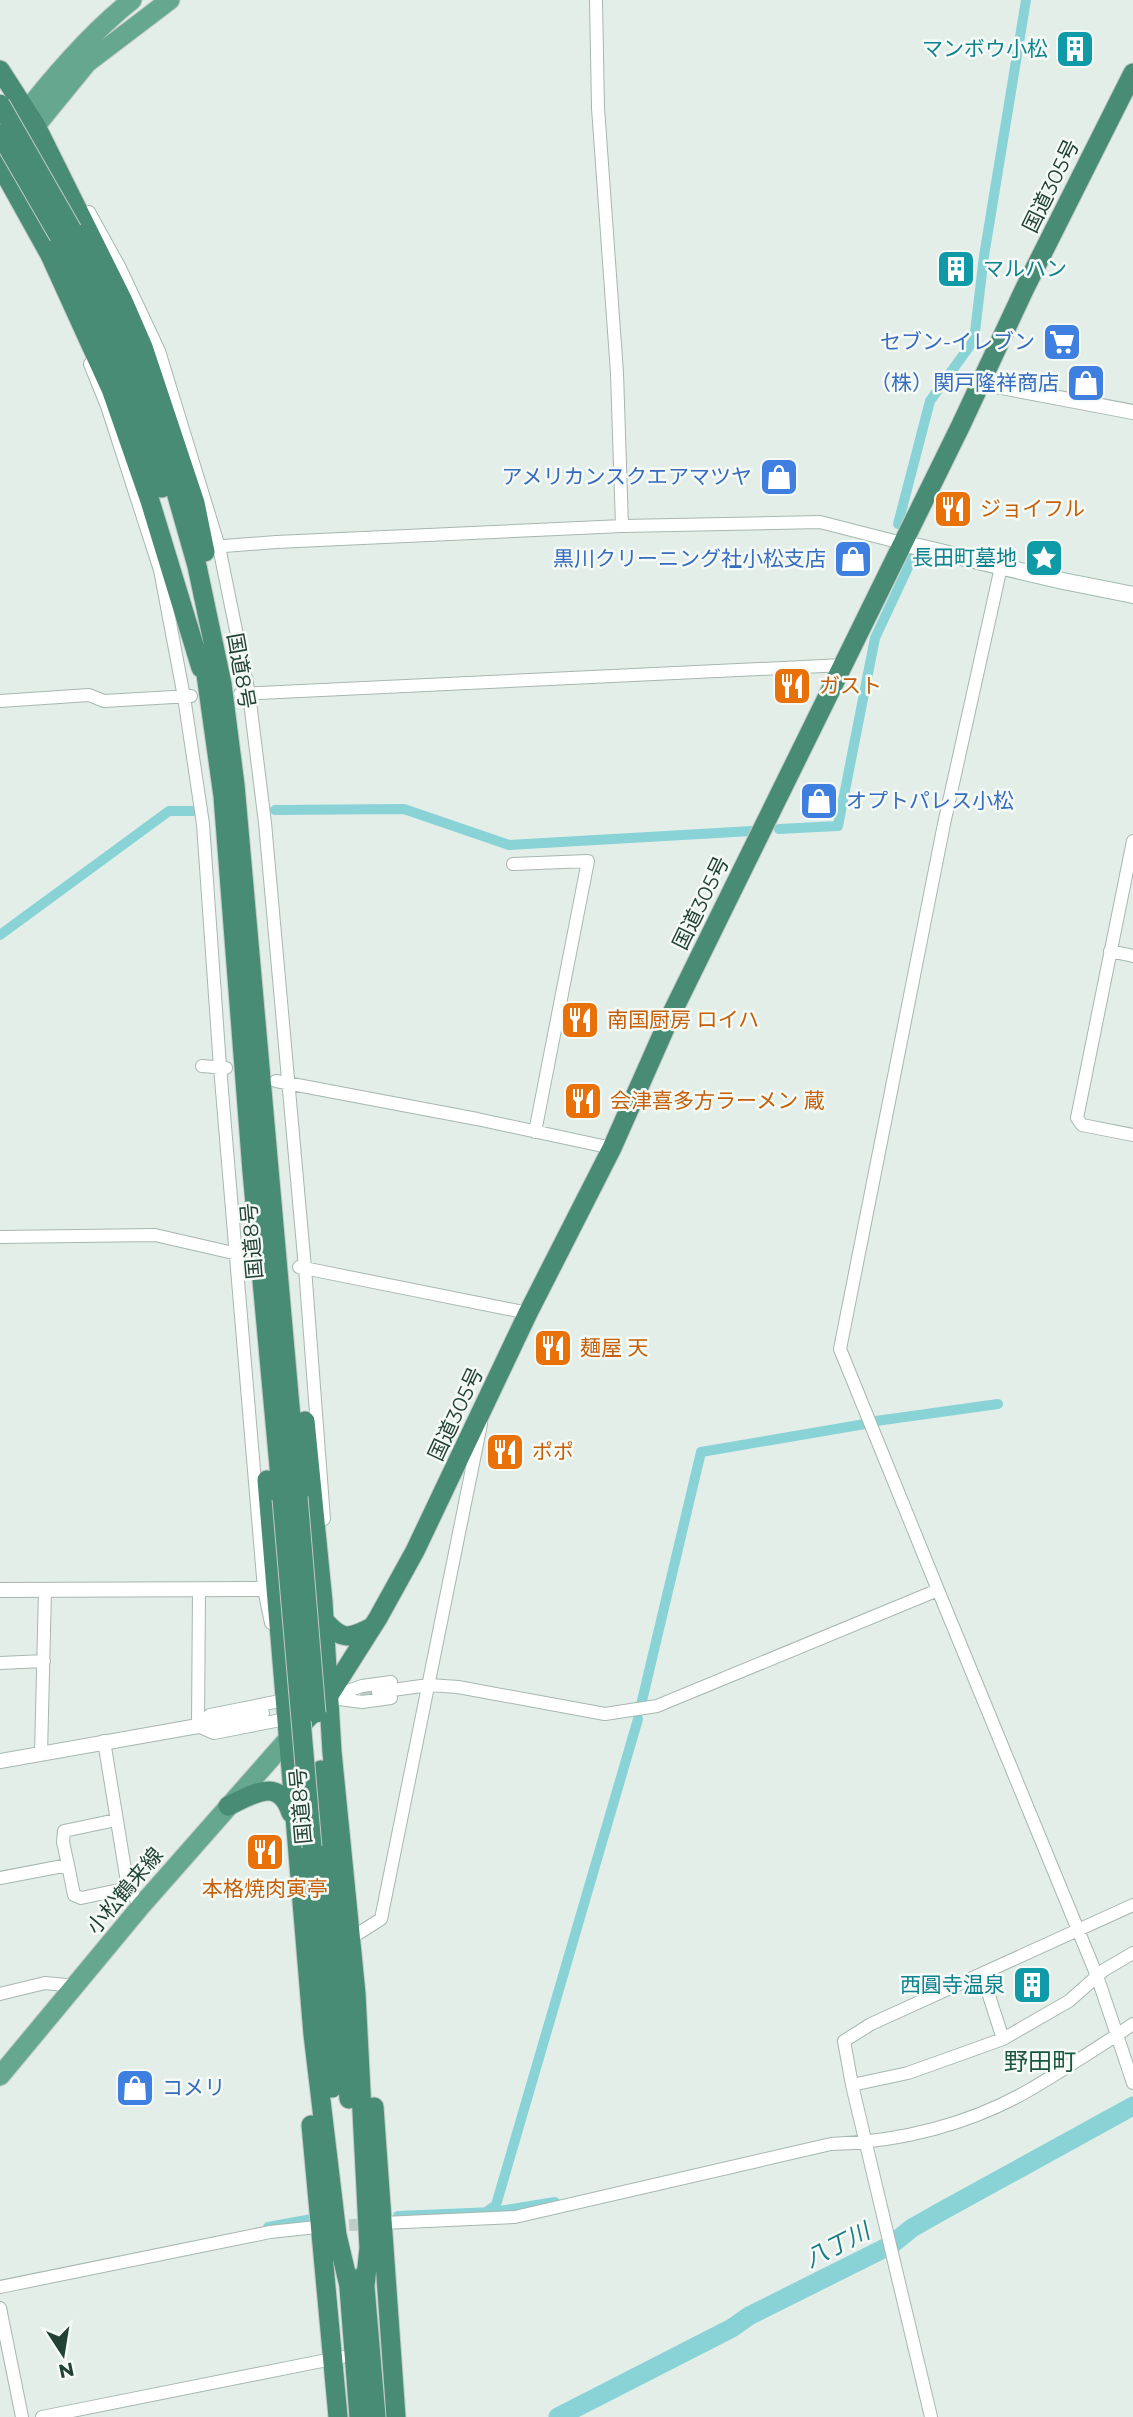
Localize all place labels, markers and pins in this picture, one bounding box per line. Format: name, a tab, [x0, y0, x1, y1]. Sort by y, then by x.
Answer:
building icon: マンボウ小松	[1054, 28, 1096, 70]
place label: マンボウ小松	[922, 36, 1048, 61]
building icon: マルハン	[935, 248, 977, 290]
place label: マルハン	[983, 256, 1067, 281]
supermarket icon: セブン-イレブン	[1041, 321, 1083, 363]
place label: セブン-イレブン	[880, 329, 1035, 354]
shop icon: （株）関戸隆祥商店	[1065, 362, 1107, 404]
place label: （株）関戸隆祥商店	[870, 370, 1059, 395]
shop icon: アメリカンスクエアマツヤ	[758, 456, 800, 498]
place label: アメリカンスクエアマツヤ	[501, 464, 752, 489]
restaurant icon: ジョイフル	[932, 488, 974, 530]
place label: ジョイフル	[980, 496, 1085, 521]
place icon: 長田町墓地	[1023, 537, 1065, 579]
shop icon: 黒川クリーニング社小松支店	[832, 538, 874, 580]
place label: 長田町墓地	[912, 545, 1017, 570]
place label: 黒川クリーニング社小松支店	[553, 546, 826, 571]
restaurant icon: ガスト	[771, 665, 813, 707]
place label: ガスト	[819, 673, 882, 698]
shop icon: オプトパレス小松	[798, 780, 840, 822]
place label: オプトパレス小松	[846, 788, 1014, 813]
restaurant icon: 南国厨房 ロイハ	[559, 999, 601, 1041]
place label: 南国厨房 ロイハ	[607, 1007, 759, 1032]
restaurant icon: 会津喜多方ラーメン 蔵	[562, 1080, 604, 1122]
place label: 会津喜多方ラーメン 蔵	[610, 1088, 825, 1113]
restaurant icon: 麺屋 天	[532, 1327, 574, 1369]
place label: 麺屋 天	[580, 1335, 649, 1360]
restaurant icon: ポポ	[484, 1431, 526, 1473]
place label: ポポ	[532, 1439, 574, 1464]
restaurant icon: 本格焼肉寅亭	[244, 1831, 286, 1873]
place label: 本格焼肉寅亭	[202, 1876, 328, 1901]
building icon: 西圓寺温泉	[1011, 1964, 1053, 2006]
place label: 西圓寺温泉	[900, 1972, 1005, 1997]
shop icon: コメリ	[114, 2067, 156, 2109]
place label: コメリ	[162, 2075, 225, 2100]

